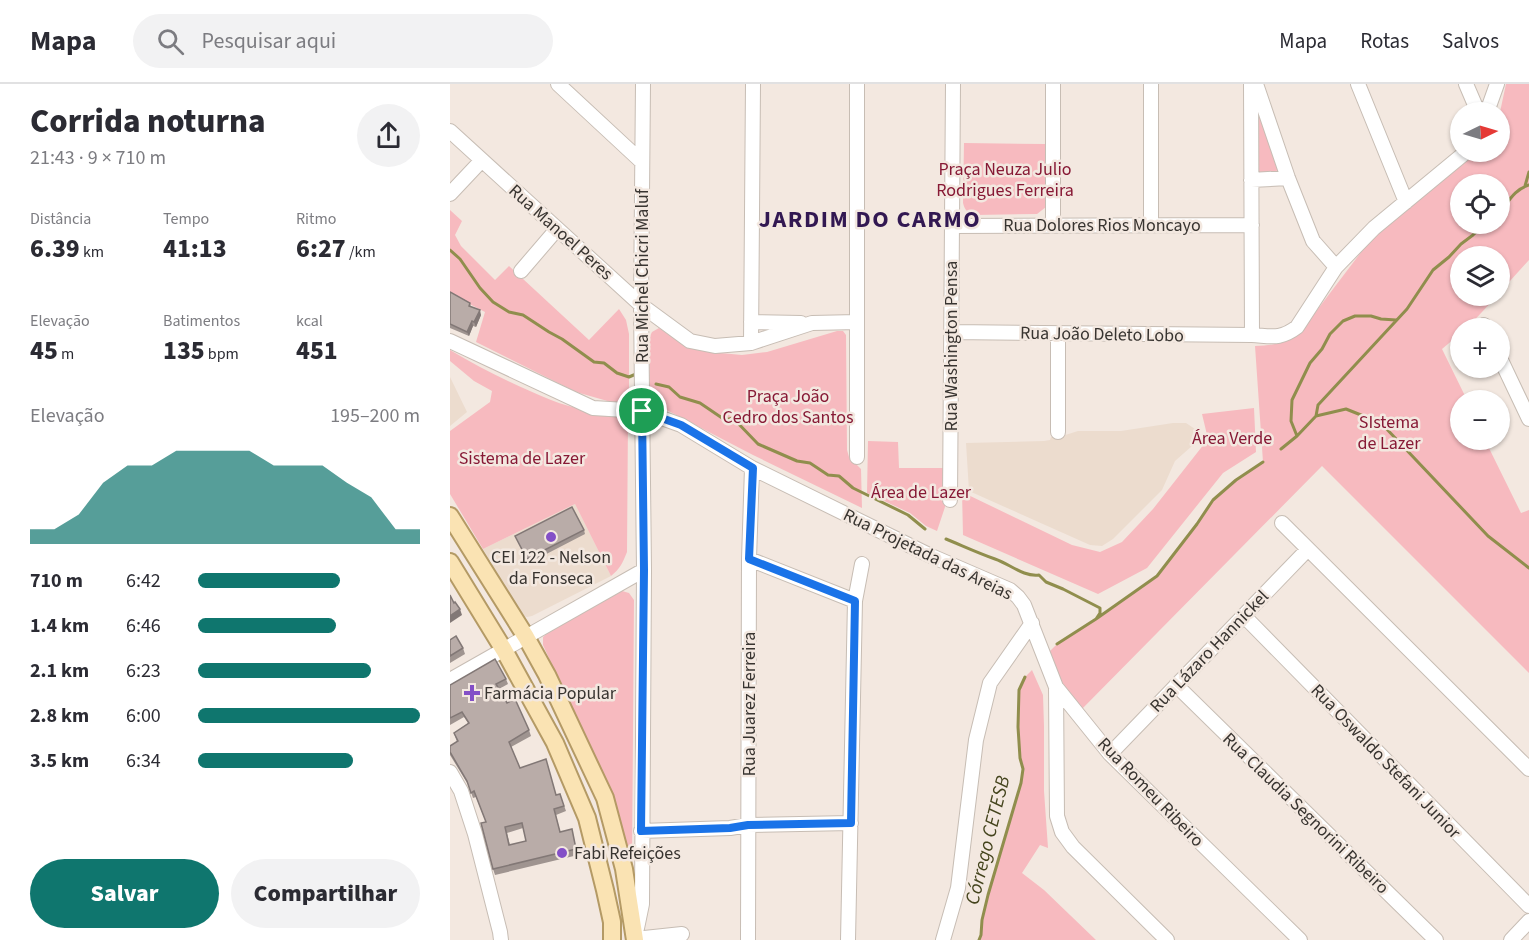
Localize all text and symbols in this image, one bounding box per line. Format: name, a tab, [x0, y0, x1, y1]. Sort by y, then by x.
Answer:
search box	[133, 14, 553, 68]
text: Mapa	[30, 21, 97, 61]
icon: search	[154, 25, 187, 58]
text: Pesquisar aqui	[202, 25, 336, 57]
text: Mapa	[1279, 26, 1327, 56]
text: Rotas	[1360, 26, 1409, 56]
text: Salvos	[1442, 26, 1499, 56]
text: Corrida noturna	[30, 98, 265, 145]
north arrow	[1450, 102, 1510, 162]
map controls	[1450, 102, 1510, 450]
button: share	[357, 104, 420, 167]
text: 21:43 · 9 × 710 m	[30, 144, 166, 172]
park label: Praça Neuza Julio Rodrigues Ferreira	[936, 157, 1074, 203]
button: locate	[1450, 174, 1510, 234]
street label: Rua Manoel Peres	[503, 179, 618, 286]
street label: Rua Michel Chicri Maluf	[630, 188, 655, 363]
district label: JARDIM DO CARMO	[759, 202, 981, 237]
text: Distância	[30, 208, 91, 230]
text: Tempo	[163, 208, 209, 230]
text: Ritmo	[296, 208, 336, 230]
street label: Rua Dolores Rios Moncayo	[1003, 213, 1201, 238]
text: 6.39	[30, 230, 80, 267]
text: 41:13	[163, 230, 227, 267]
text: 6:27	[296, 230, 346, 267]
text: km	[80, 241, 104, 263]
text: /km	[346, 241, 376, 263]
button: layers	[1450, 246, 1510, 306]
street label: Rua Washington Pensa	[939, 261, 964, 431]
text: Elevação	[30, 310, 90, 332]
text: Batimentos	[163, 310, 240, 332]
text: kcal	[296, 310, 323, 332]
button: +	[1450, 318, 1510, 378]
street label: Rua João Deleto Lobo	[1020, 321, 1184, 348]
text: 45	[30, 332, 58, 369]
text: 135	[163, 332, 205, 369]
text: 451	[296, 332, 338, 369]
text: m	[58, 343, 74, 365]
text: bpm	[205, 343, 239, 365]
park label: Praça João Cedro dos Santos	[722, 384, 854, 430]
pin	[616, 385, 667, 436]
button: −	[1450, 390, 1510, 450]
icon: arrive	[625, 394, 658, 427]
text: Elevação	[30, 402, 105, 430]
text: 195–200 m	[330, 402, 420, 430]
park label: SIstema de Lazer	[1358, 410, 1421, 456]
park label: Área Verde	[1192, 426, 1272, 451]
park label: Sistema de Lazer	[459, 446, 586, 471]
park label: Área de Lazer	[871, 480, 972, 505]
street label: Rua Projetada das Areias	[839, 503, 1017, 606]
marker: CEI 122 - Nelson da Fonseca	[544, 530, 558, 544]
place label: CEI 122 - Nelson da Fonseca	[491, 545, 611, 591]
text: 710 m	[30, 567, 83, 595]
text: 6:42	[126, 567, 161, 595]
street label: Rua Lázaro Hannickel	[1144, 585, 1274, 718]
text: 1.4 km	[30, 612, 89, 640]
text: 6:46	[126, 612, 161, 640]
street label: Rua Juarez Ferreira	[737, 632, 762, 776]
text: 2.1 km	[30, 657, 89, 685]
text: 6:23	[126, 657, 161, 685]
street label: Rua Oswaldo Stefani Junior	[1305, 678, 1467, 845]
place label: Farmácia Popular	[484, 681, 617, 706]
marker: Farmácia Popular	[465, 686, 479, 700]
text: 2.8 km	[30, 702, 89, 730]
text: 6:00	[126, 702, 161, 730]
street label: Rua Claudia Segnorini Ribeiro	[1217, 727, 1395, 900]
street label: Rua Romeu Ribeiro	[1092, 732, 1210, 853]
text: 3.5 km	[30, 747, 89, 775]
text: 6:34	[126, 747, 161, 775]
water label: Córrego CETESB	[958, 773, 1018, 908]
place label: Fabi Refeições	[574, 841, 681, 866]
marker: Fabi Refeições	[555, 846, 569, 860]
button: Salvar	[30, 859, 219, 928]
button: Compartilhar	[231, 859, 420, 928]

